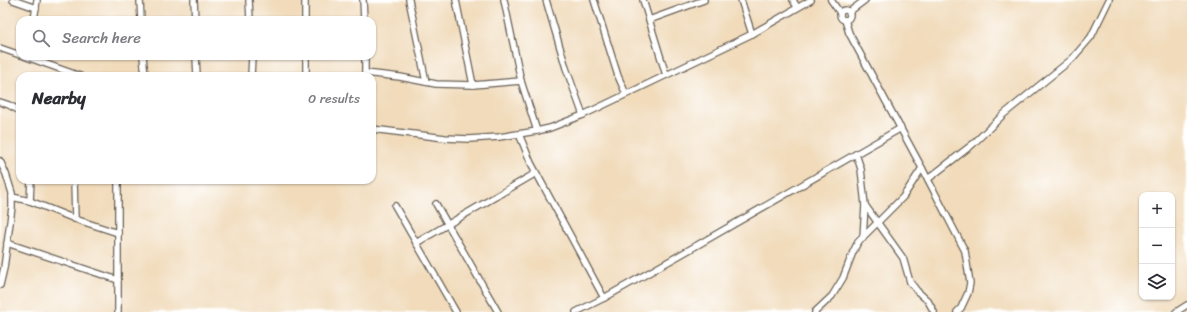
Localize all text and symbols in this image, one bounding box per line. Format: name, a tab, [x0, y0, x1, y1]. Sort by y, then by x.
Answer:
search box	[16, 16, 376, 60]
text: Search here	[62, 25, 141, 51]
icon: search	[30, 27, 52, 49]
text: Nearby	[32, 83, 86, 113]
text: 0 results	[308, 87, 360, 110]
map controls	[1139, 192, 1175, 300]
button: +	[1139, 192, 1175, 228]
button: −	[1139, 228, 1175, 264]
button: layers	[1139, 264, 1175, 300]

